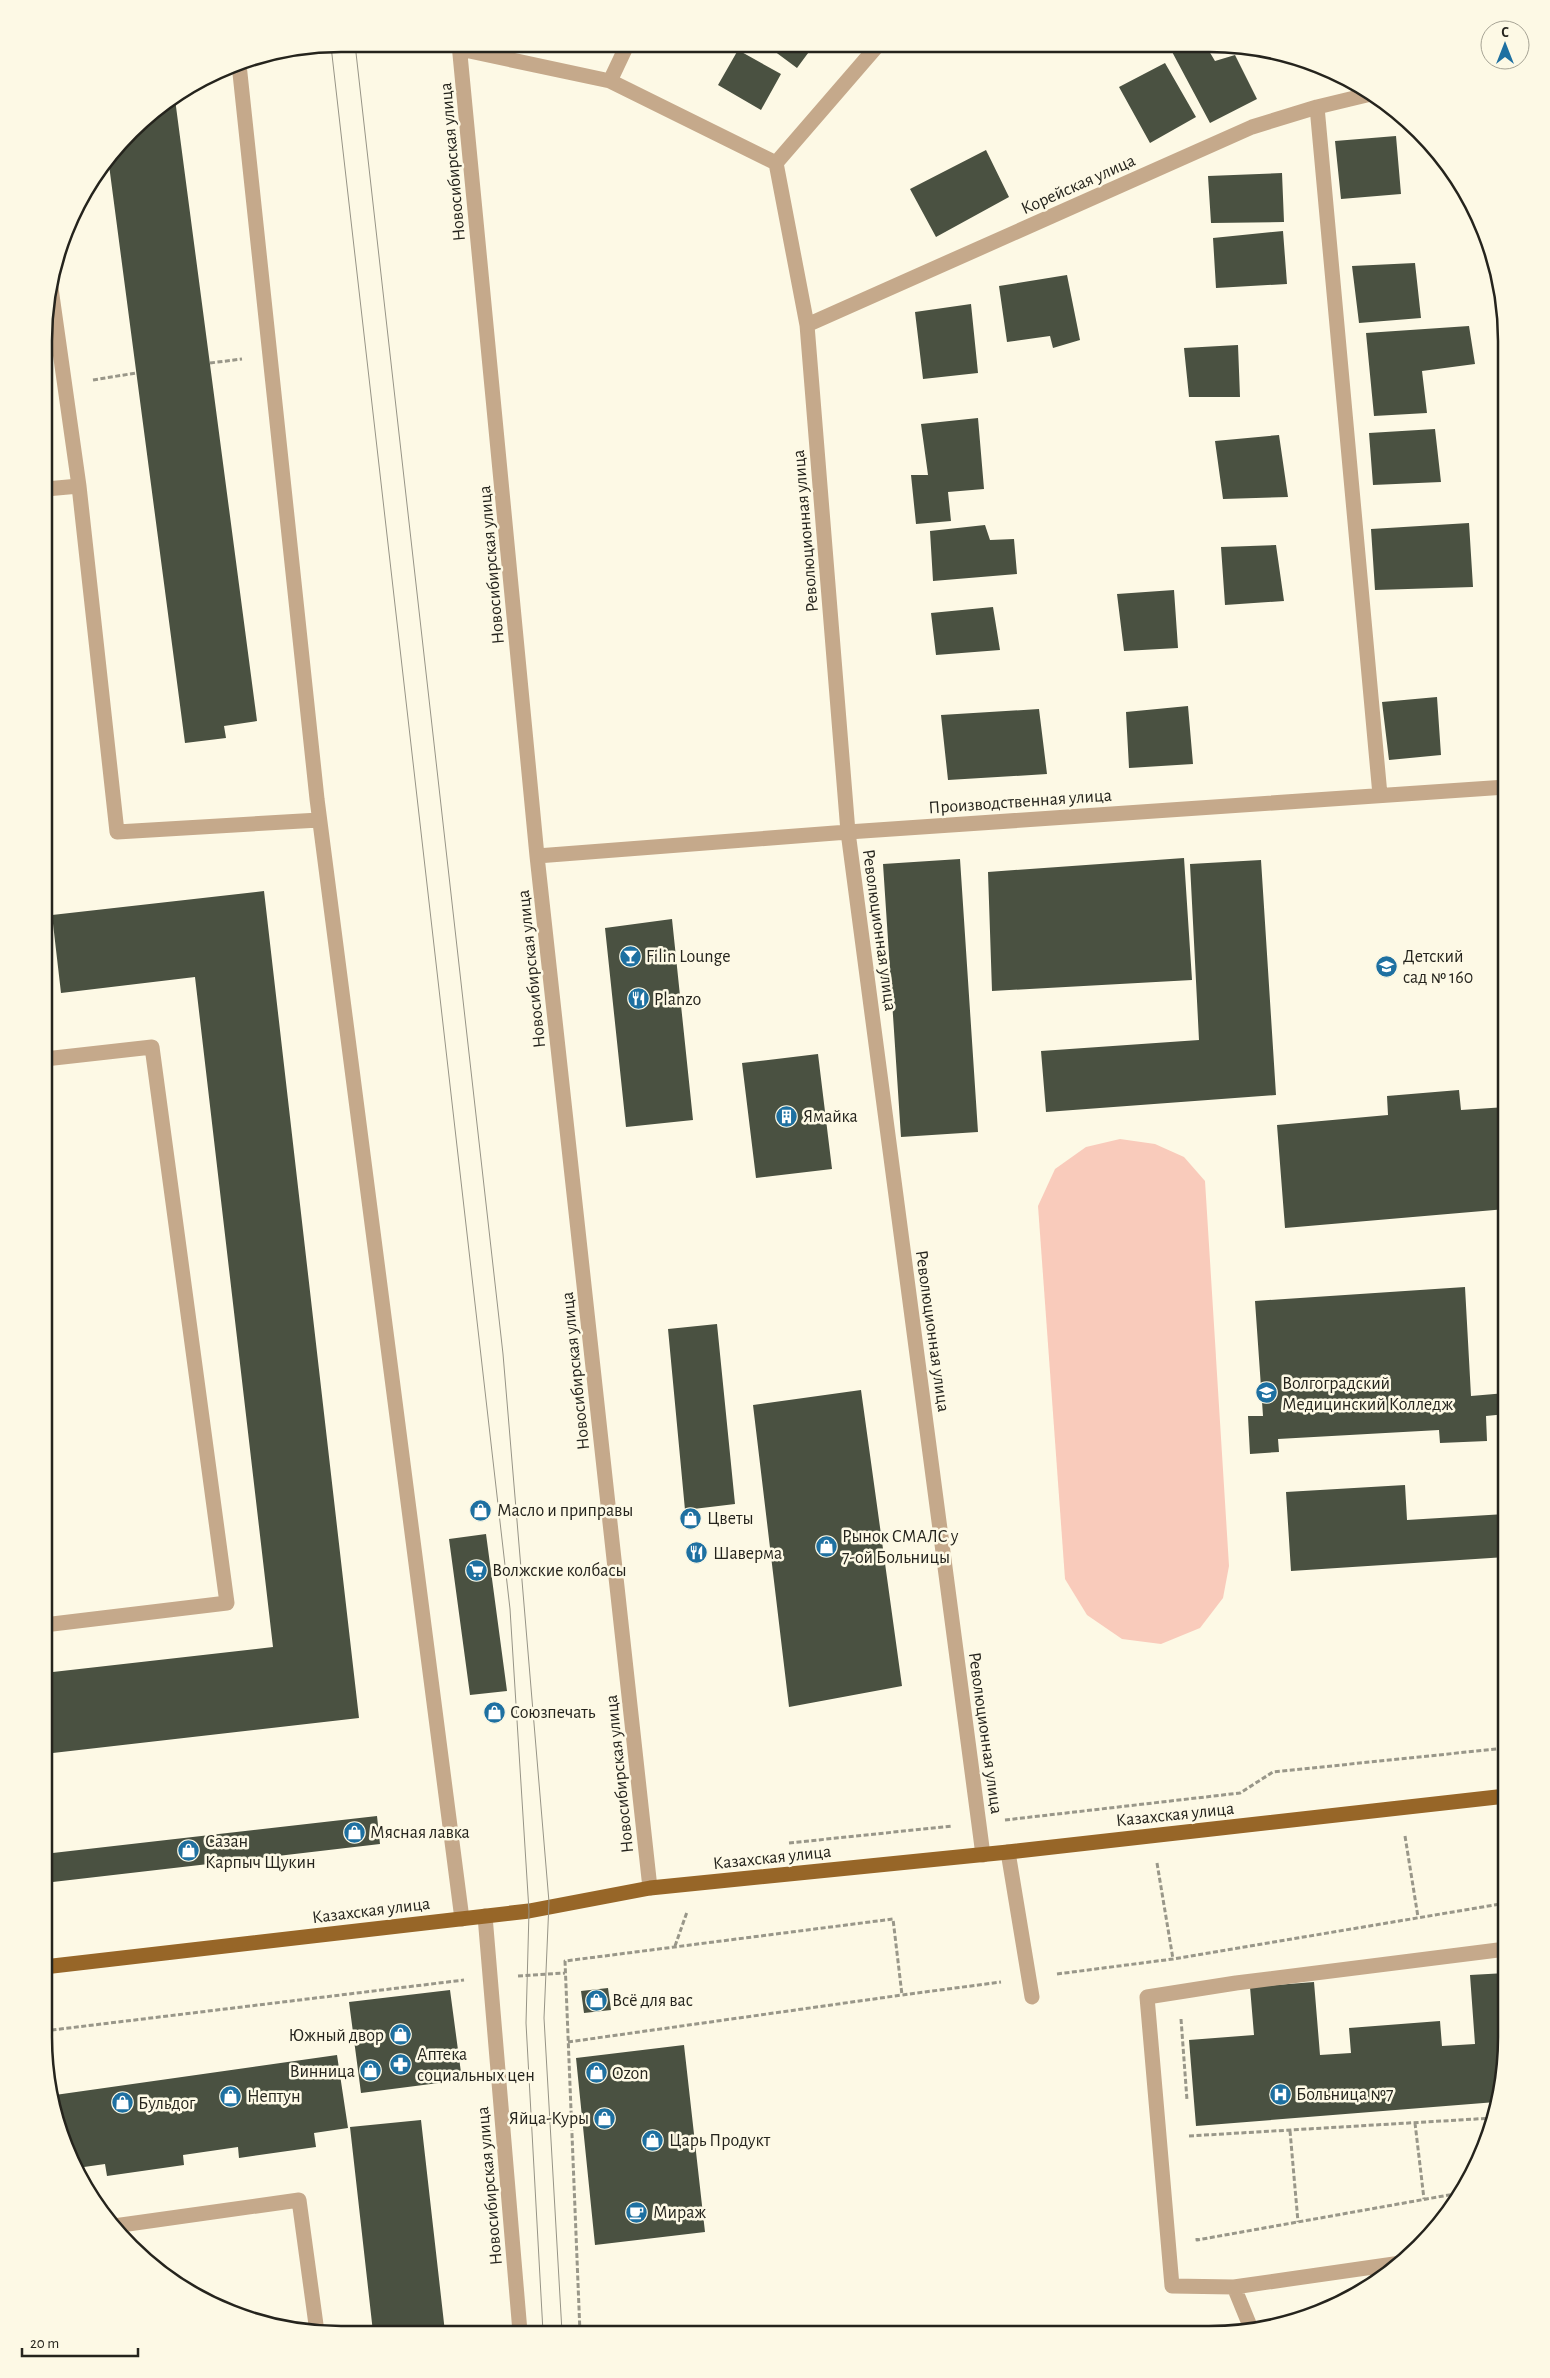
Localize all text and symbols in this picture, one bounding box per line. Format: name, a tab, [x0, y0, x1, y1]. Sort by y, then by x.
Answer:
north arrow	[1480, 20, 1530, 70]
text: С	[1501, 26, 1509, 40]
street label: Новосибирская улица	[436, 82, 469, 242]
street label: Корейская улица	[1019, 152, 1138, 218]
street label: Революционная улица	[790, 449, 822, 613]
street label: Новосибирская улица	[475, 485, 508, 645]
street label: Производственная улица	[928, 787, 1112, 817]
street label: Революционная улица	[859, 848, 899, 1012]
street label: Новосибирская улица	[514, 889, 549, 1049]
bar icon: Filin Lounge	[618, 944, 642, 968]
place label: Filin Lounge	[646, 948, 731, 966]
place label: Детский сад № 160	[1403, 948, 1473, 987]
school or university icon: Детский сад № 160	[1375, 954, 1399, 978]
restaurant icon: Planzo	[626, 987, 650, 1011]
place label: Planzo	[654, 991, 701, 1009]
building icon: Ямайка	[775, 1104, 799, 1128]
place label: Ямайка	[803, 1108, 858, 1126]
street label: Революционная улица	[912, 1249, 952, 1413]
street label: Новосибирская улица	[558, 1291, 593, 1451]
place label: Волгоградский Медицинский Колледж	[1282, 1375, 1453, 1414]
school or university icon: Волгоградский Медицинский Колледж	[1254, 1381, 1278, 1405]
shop icon: Масло и приправы	[469, 1498, 493, 1522]
place label: Масло и приправы	[497, 1502, 633, 1520]
shop icon: Цветы	[679, 1506, 703, 1530]
place label: Цветы	[707, 1510, 754, 1528]
place label: Рынок СМАЛС у 7-ой Больницы	[842, 1528, 959, 1567]
shop icon: Рынок СМАЛС у 7-ой Больницы	[814, 1534, 838, 1558]
restaurant icon: Шаверма	[685, 1541, 709, 1565]
place label: Шаверма	[713, 1545, 782, 1563]
supermarket icon: Волжские колбасы	[464, 1558, 488, 1582]
place label: Волжские колбасы	[492, 1561, 627, 1580]
street label: Революционная улица	[965, 1651, 1005, 1815]
street label: Новосибирская улица	[602, 1694, 637, 1854]
shop icon: Союзпечать	[482, 1700, 506, 1724]
place label: Союзпечать	[510, 1704, 596, 1722]
street label: Казахская улица	[1115, 1800, 1235, 1830]
shop icon: Мясная лавка	[342, 1820, 366, 1844]
place label: Мясная лавка	[370, 1824, 470, 1842]
place label: Сазан Карпыч Щукин	[205, 1833, 316, 1872]
shop icon: Сазан Карпыч Щукин	[177, 1839, 201, 1863]
street label: Казахская улица	[712, 1843, 832, 1873]
street label: Казахская улица	[311, 1895, 431, 1927]
shop icon: Всё для вас	[584, 1988, 608, 2012]
place label: Всё для вас	[612, 1992, 693, 2010]
shop icon: Южный двор	[388, 2023, 412, 2047]
place label: Южный двор	[289, 2027, 384, 2045]
place label: Аптека социальных цен	[417, 2046, 535, 2085]
pharmacy icon: Аптека социальных цен	[389, 2052, 413, 2076]
shop icon: Винница	[359, 2059, 383, 2083]
shop icon: Ozon	[584, 2061, 608, 2085]
place label: Винница	[289, 2063, 355, 2081]
place label: Ozon	[612, 2065, 649, 2083]
hospital icon: Больница №7	[1268, 2082, 1292, 2106]
shop icon: Нептун	[219, 2084, 243, 2108]
place label: Больница №7	[1296, 2086, 1394, 2104]
place label: Нептун	[247, 2088, 301, 2106]
shop icon: Бульдог	[110, 2091, 134, 2115]
place label: Бульдог	[138, 2095, 196, 2113]
street label: Новосибирская улица	[473, 2106, 506, 2266]
shop icon: Яйца-Куры	[593, 2106, 617, 2130]
place label: Яйца-Куры	[509, 2110, 589, 2128]
shop icon: Царь Продукт	[641, 2128, 665, 2152]
place label: Царь Продукт	[669, 2132, 771, 2150]
cafe icon: Мираж	[625, 2200, 649, 2224]
place label: Мираж	[653, 2204, 706, 2222]
scale bar	[22, 2326, 139, 2358]
text: 20 m	[30, 2336, 59, 2351]

